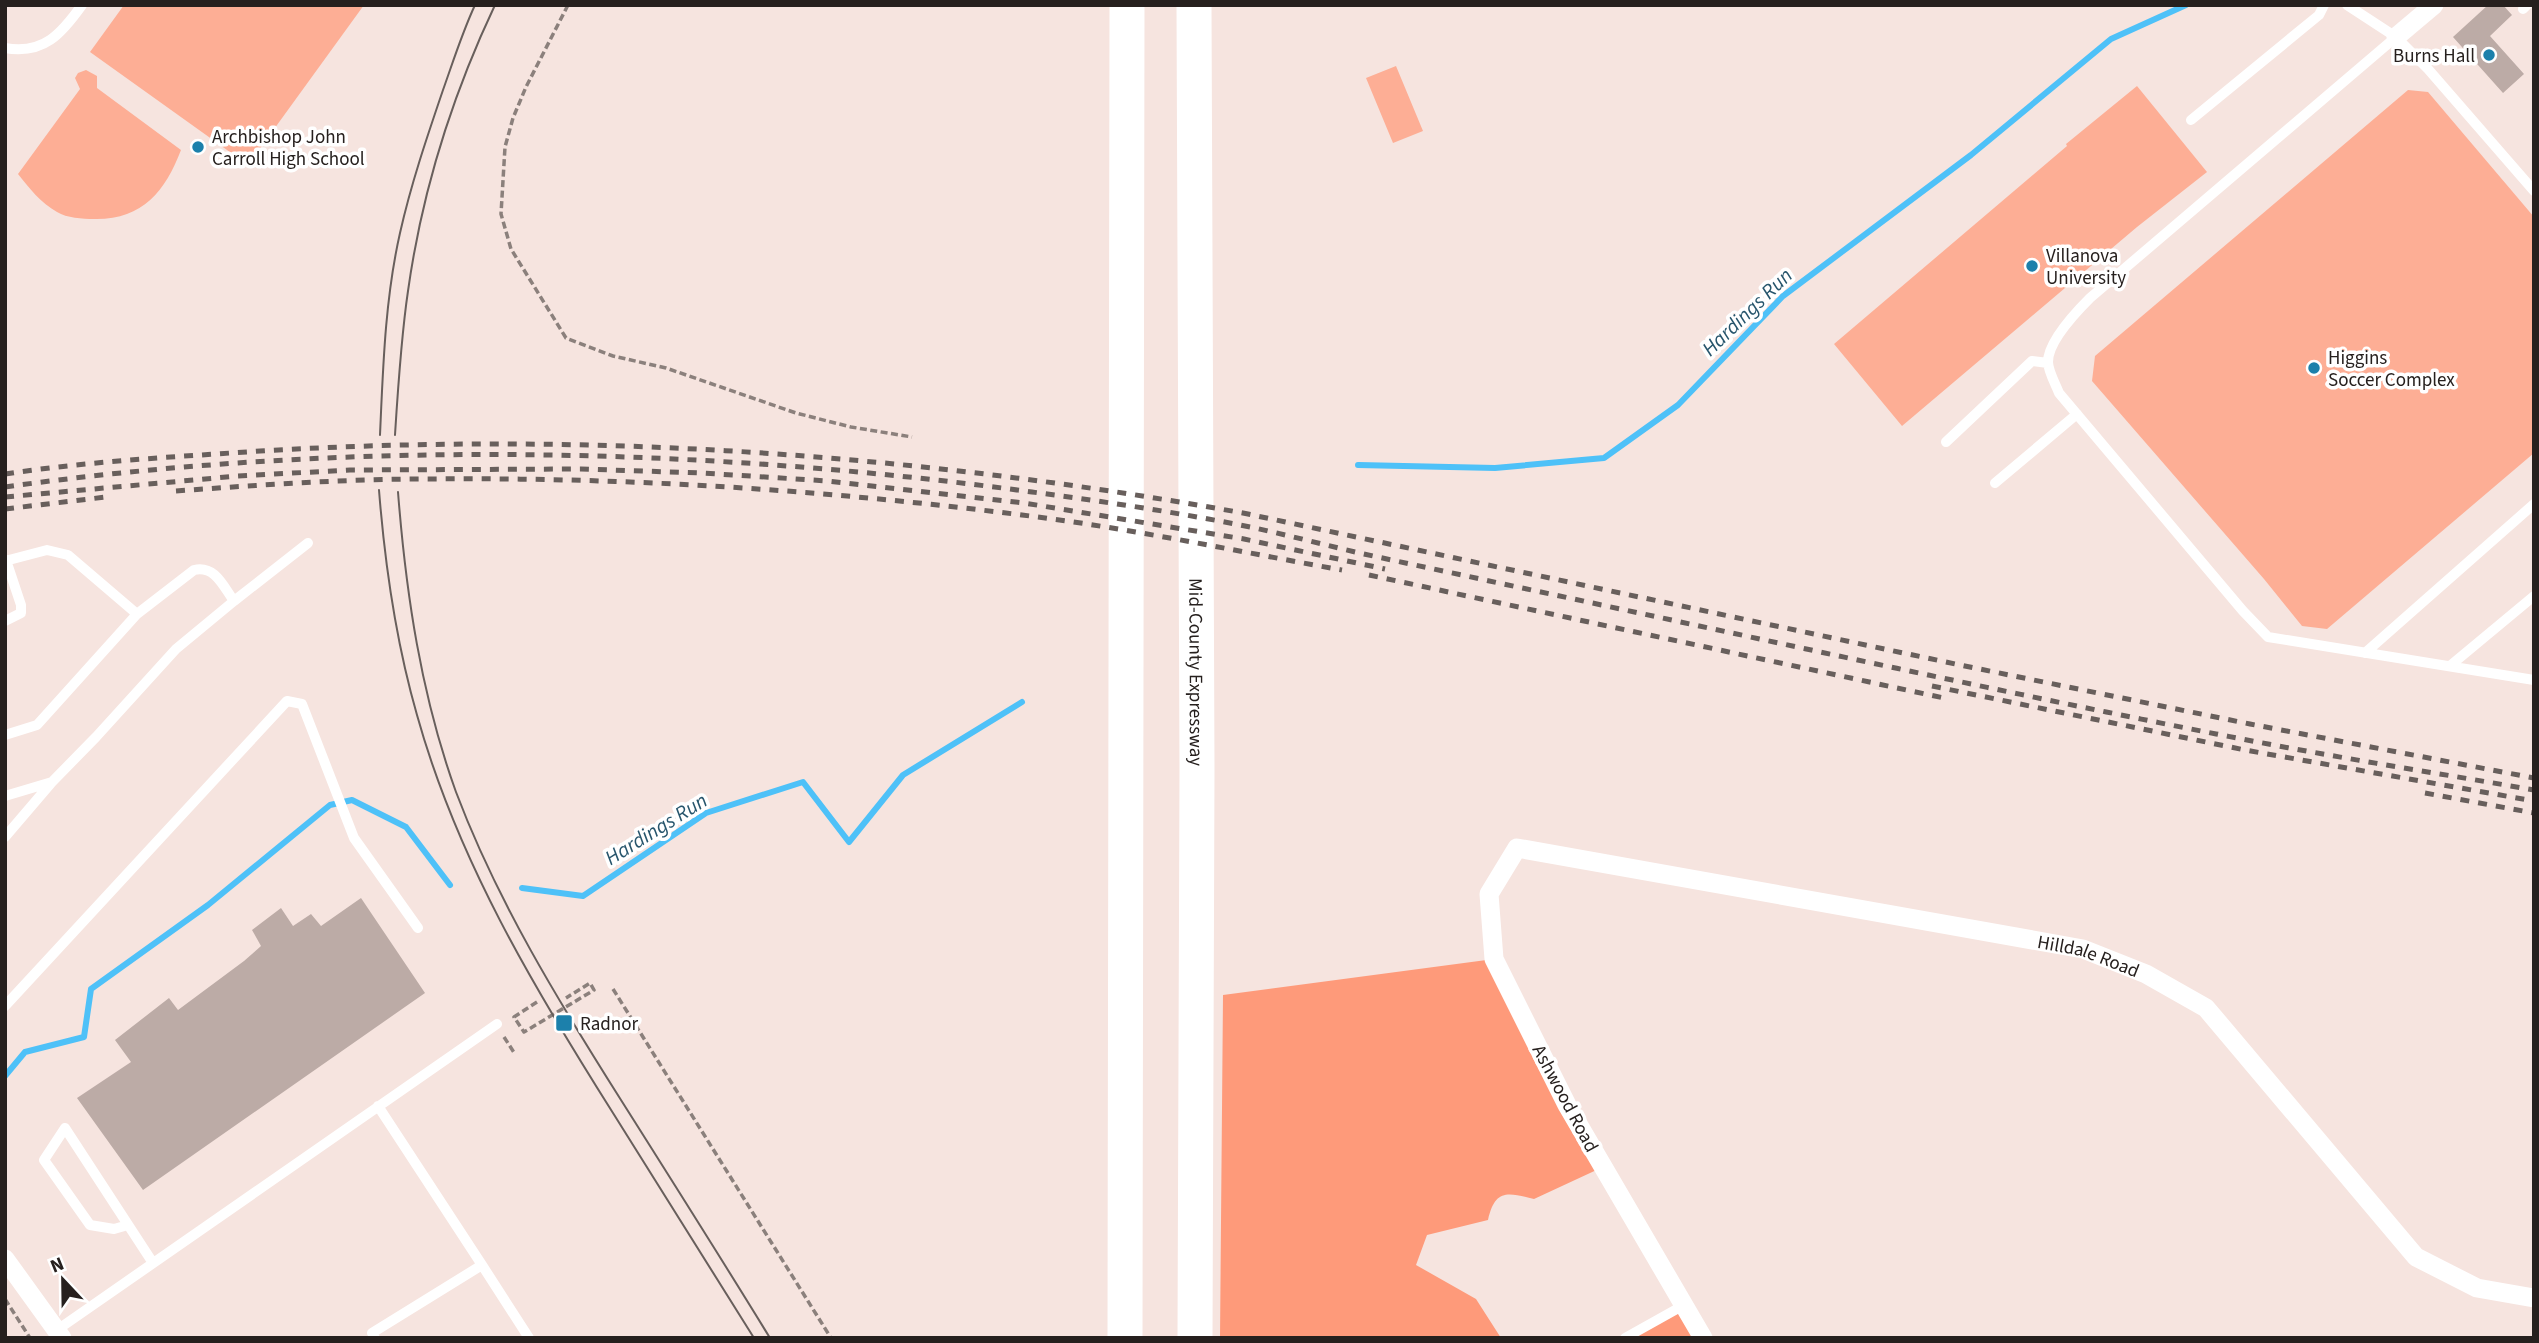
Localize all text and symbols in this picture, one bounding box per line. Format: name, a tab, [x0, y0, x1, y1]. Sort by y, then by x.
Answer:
place label: Burns Hall	[2393, 43, 2475, 70]
marker: Burns Hall	[2481, 47, 2497, 63]
place label: Archbishop John Carroll High School	[212, 124, 365, 173]
marker: Archbishop John Carroll High School	[190, 139, 206, 155]
place label: Villanova University	[2046, 243, 2126, 292]
marker: Villanova University	[2024, 258, 2040, 274]
water label: Hardings Run	[1695, 261, 1799, 363]
place label: Higgins Soccer Complex	[2328, 345, 2455, 394]
marker: Higgins Soccer Complex	[2306, 360, 2322, 376]
street label: Mid-County Expressway	[1181, 578, 1209, 766]
water label: Hardings Run	[599, 786, 713, 872]
street label: Hilldale Road	[2035, 929, 2143, 985]
place label: Radnor	[580, 1011, 639, 1038]
marker: Radnor	[554, 1013, 574, 1033]
street label: Ashwood Road	[1525, 1040, 1604, 1157]
north arrow	[28, 1245, 98, 1315]
text: N	[46, 1251, 68, 1281]

